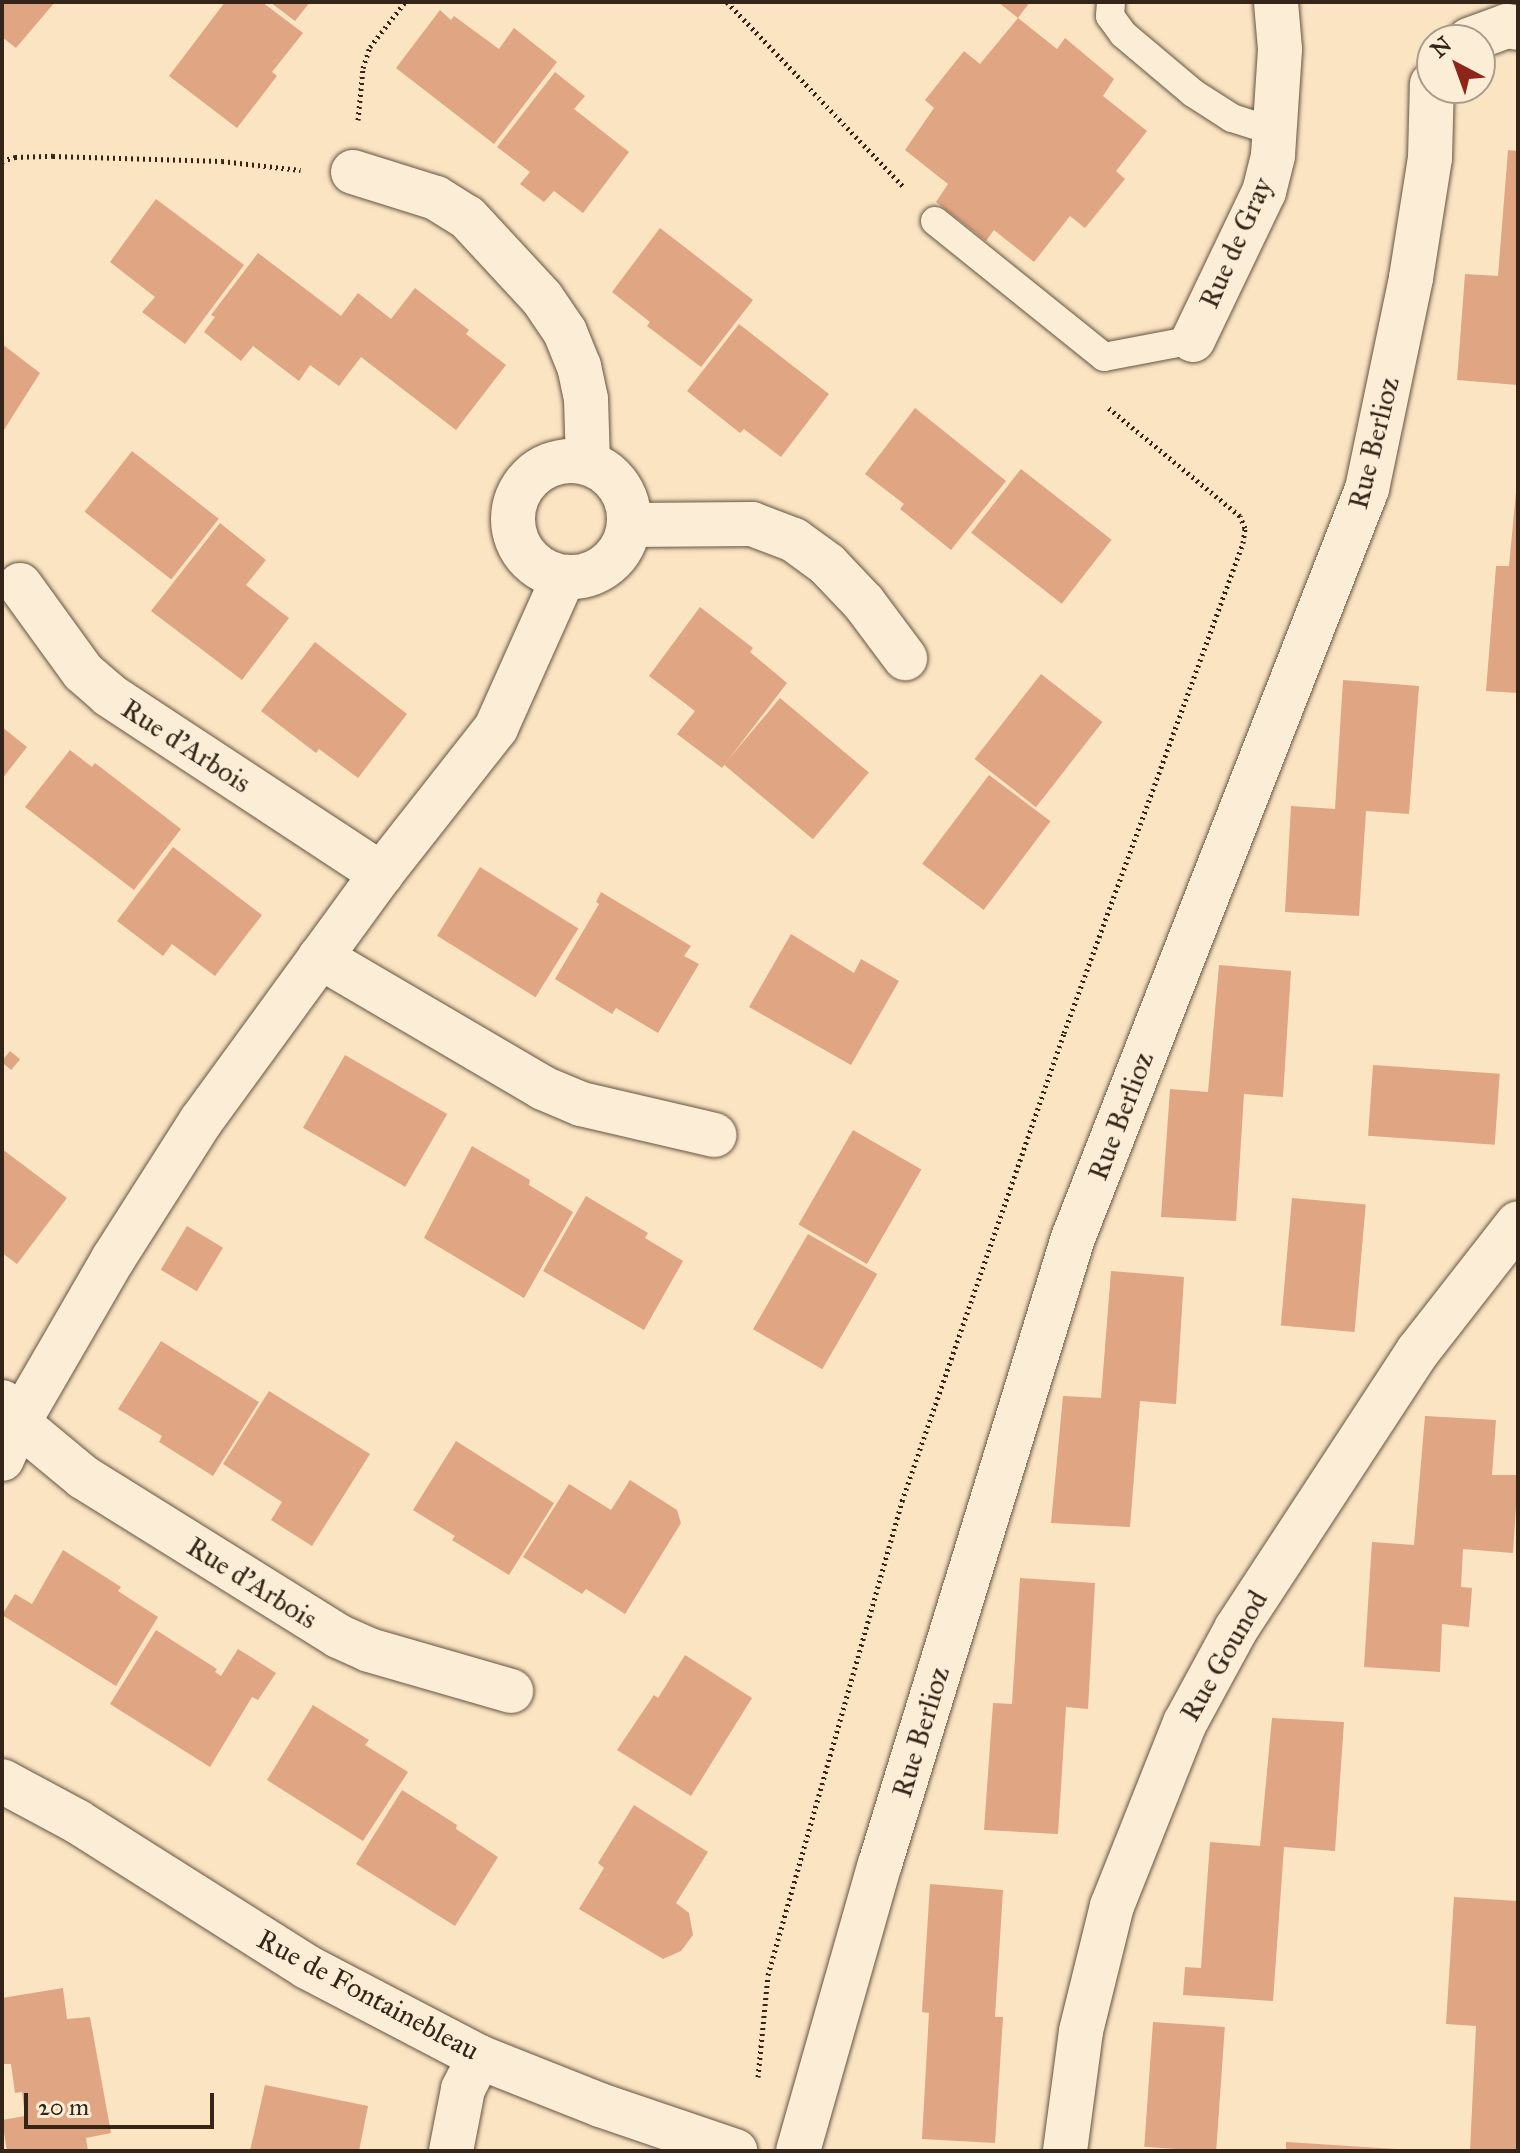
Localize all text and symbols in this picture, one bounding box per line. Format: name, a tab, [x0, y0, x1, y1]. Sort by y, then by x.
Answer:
north arrow	[1416, 24, 1496, 104]
text: N	[1425, 31, 1457, 63]
street label: Rue de Gray	[1192, 173, 1280, 313]
street label: Rue Berlioz	[1341, 373, 1407, 513]
street label: Rue d'Arbois	[115, 692, 257, 800]
street label: Rue Berlioz	[1081, 1047, 1161, 1185]
street label: Rue d'Arbois	[181, 1530, 323, 1636]
street label: Rue Gounod	[1173, 1585, 1275, 1727]
street label: Rue Berlioz	[885, 1663, 957, 1801]
street label: Rue de Fontainebleau	[251, 1922, 485, 2068]
scale bar	[28, 2077, 218, 2127]
text: 20 m	[38, 2092, 89, 2122]

